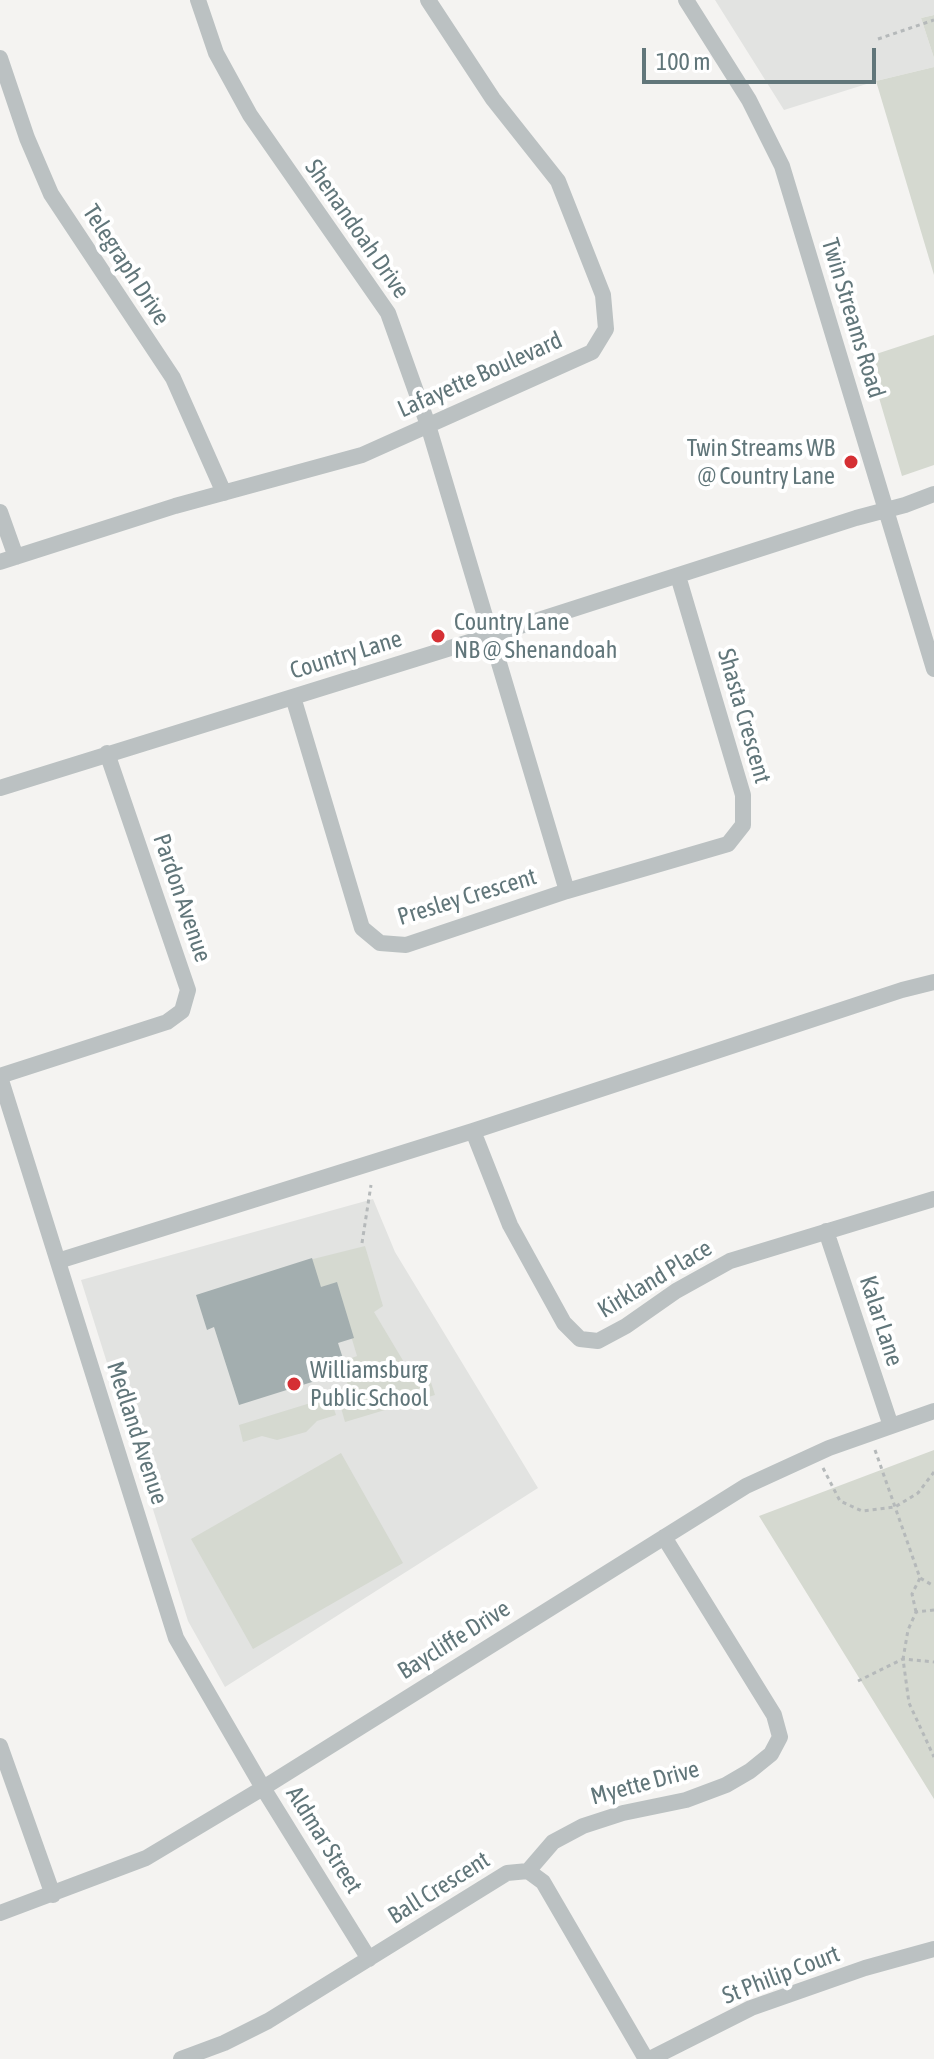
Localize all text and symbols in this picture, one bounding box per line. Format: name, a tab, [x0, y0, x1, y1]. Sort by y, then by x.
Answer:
scale bar	[646, 32, 880, 82]
text: 100 m	[656, 48, 710, 75]
street label: Shenandoah Drive	[299, 154, 415, 304]
street label: Telegraph Drive	[76, 199, 176, 331]
street label: Twin Streams Road	[815, 235, 891, 401]
street label: Lafayette Boulevard	[393, 326, 567, 424]
place label: Twin Streams WB @ Country Lane	[687, 434, 835, 490]
marker: Twin Streams WB @ Country Lane	[842, 453, 860, 471]
place label: Country Lane NB @ Shenandoah	[454, 608, 617, 664]
street label: Country Lane	[287, 624, 405, 686]
marker: Country Lane NB @ Shenandoah	[429, 627, 447, 645]
street label: Shasta Crescent	[711, 646, 777, 786]
street label: Pardon Avenue	[147, 830, 217, 966]
street label: Presley Crescent	[394, 862, 540, 932]
street label: Kirkland Place	[593, 1234, 717, 1324]
street label: Kalar Lane	[853, 1272, 909, 1370]
place label: Williamsburg Public School	[310, 1356, 428, 1412]
street label: Medland Avenue	[100, 1358, 174, 1508]
marker: Williamsburg Public School	[285, 1375, 303, 1393]
street label: Baycliffe Drive	[393, 1594, 515, 1686]
street label: Myette Drive	[588, 1755, 702, 1811]
street label: Aldmar Street	[280, 1781, 368, 1899]
street label: Ball Crescent	[383, 1846, 495, 1930]
street label: St Philip Court	[718, 1939, 844, 2011]

